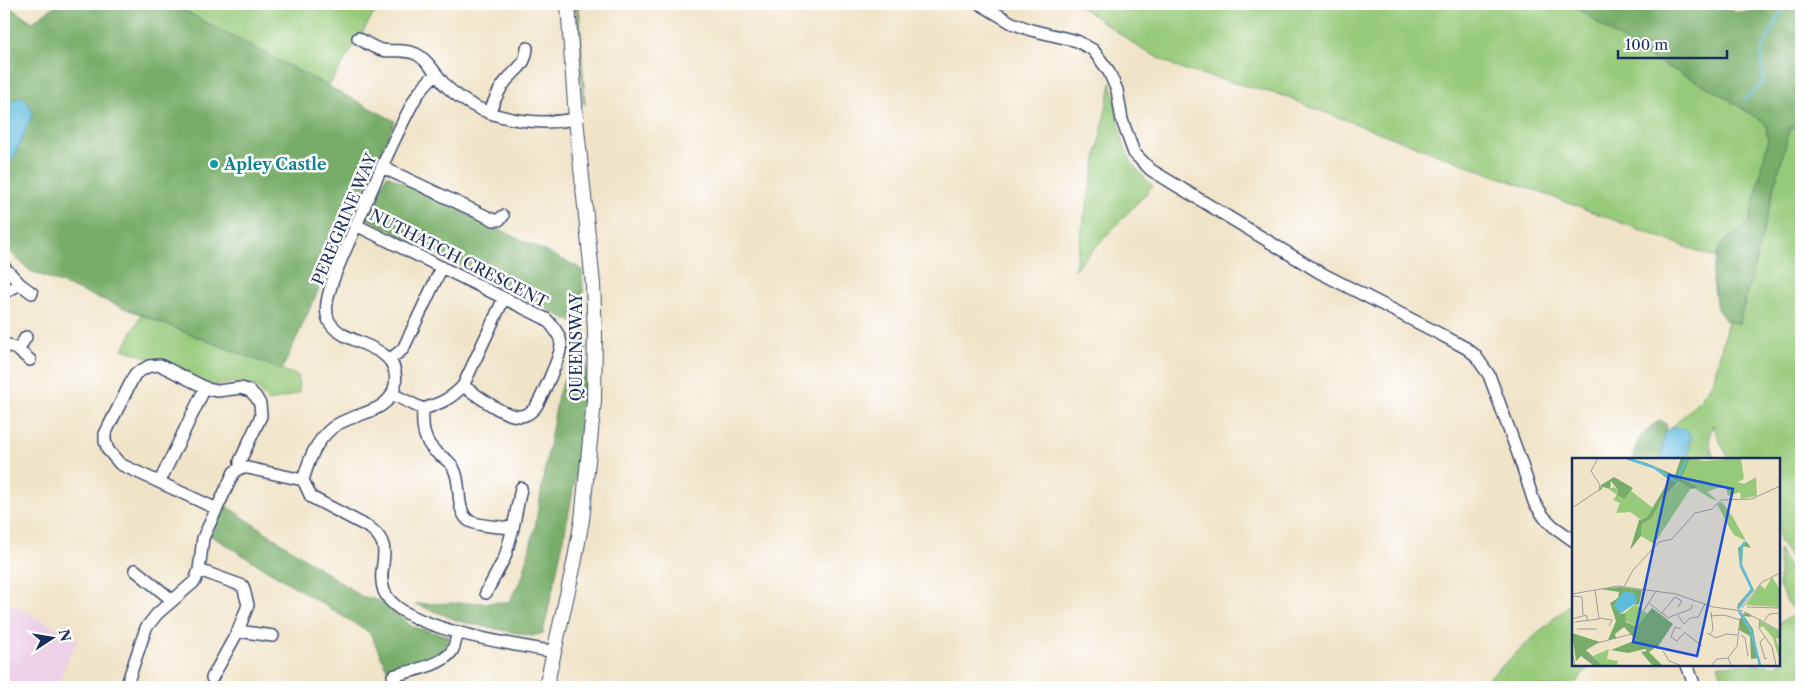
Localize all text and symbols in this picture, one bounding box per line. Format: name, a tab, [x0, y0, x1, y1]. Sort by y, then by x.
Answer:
scale bar	[1618, 28, 1726, 60]
text: 100 m	[1625, 35, 1668, 54]
street label: PEREGRINE WAY	[307, 150, 381, 288]
place label: Apley Castle	[223, 154, 327, 174]
marker: Apley Castle	[208, 158, 220, 170]
street label: NUTHATCH CRESCENT	[367, 204, 551, 312]
street label: QUEENSWAY	[566, 292, 586, 401]
inset map	[1572, 458, 1780, 666]
north arrow	[28, 614, 78, 664]
text: N	[55, 627, 75, 643]

